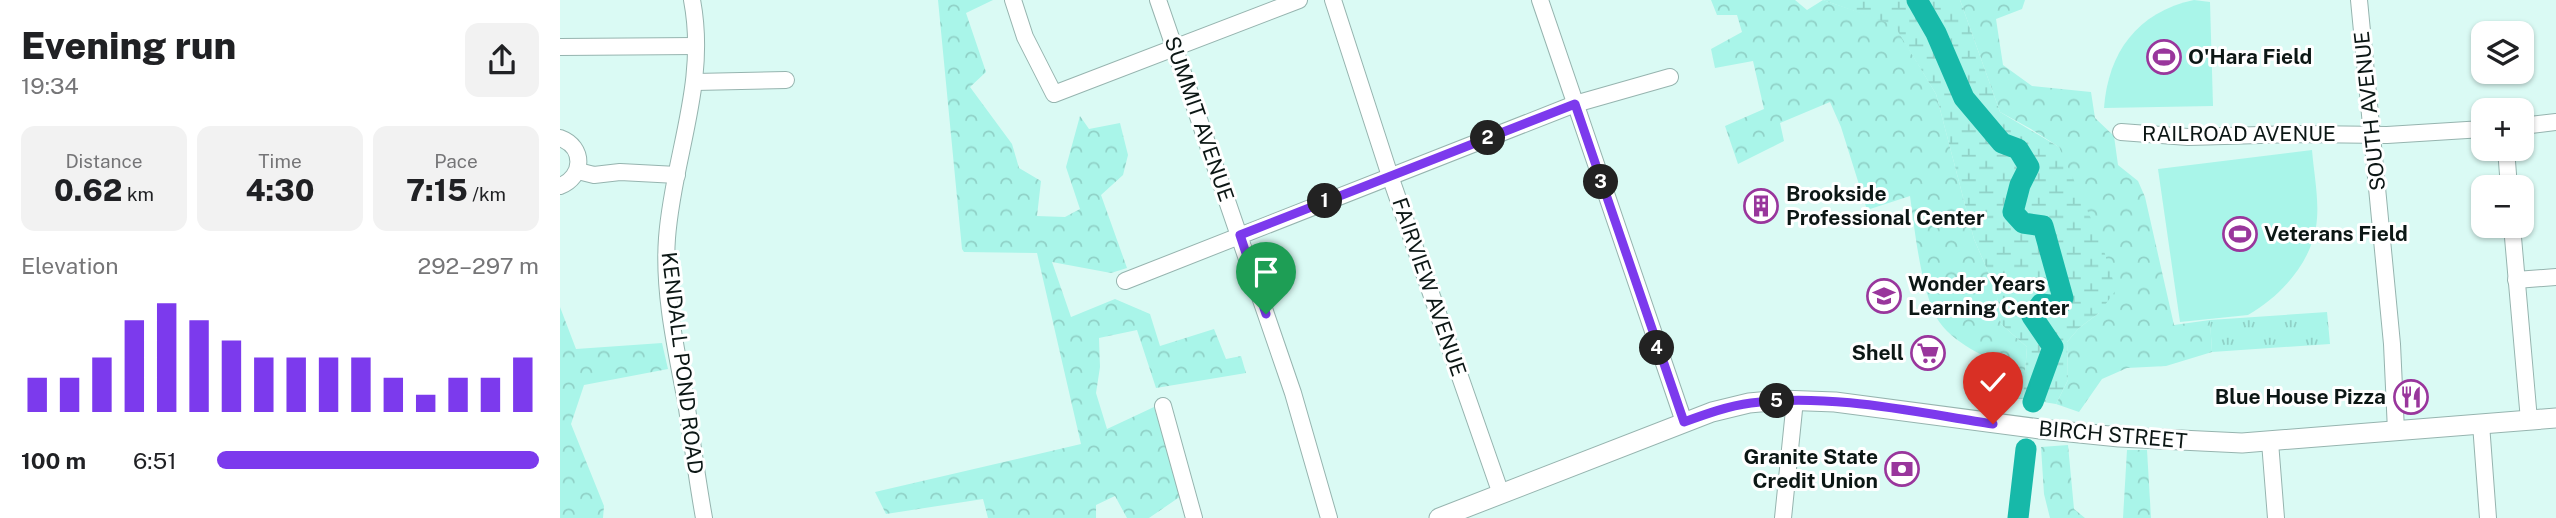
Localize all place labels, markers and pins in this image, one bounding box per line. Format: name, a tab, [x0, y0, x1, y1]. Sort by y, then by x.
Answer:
sports icon: O'Hara Field	[2145, 38, 2183, 76]
place label: O'Hara Field	[2188, 44, 2312, 69]
pin: 2	[1471, 120, 1506, 156]
pin: 3	[1584, 164, 1618, 200]
place label: Brookside Professional Center	[1786, 181, 1985, 230]
pin: 1	[1308, 184, 1342, 218]
building icon: Brookside Professional Center	[1742, 187, 1780, 225]
sports icon: Veterans Field	[2221, 215, 2259, 253]
place label: Veterans Field	[2264, 221, 2408, 246]
pin	[1236, 242, 1296, 314]
place label: Wonder Years Learning Center	[1908, 271, 2070, 320]
school or university icon: Wonder Years Learning Center	[1865, 277, 1903, 315]
pin: 4	[1640, 330, 1674, 366]
supermarket icon: Shell	[1909, 334, 1947, 372]
place label: Shell	[1851, 340, 1904, 365]
pin	[1963, 352, 2023, 424]
restaurant icon: Blue House Pizza	[2392, 378, 2430, 416]
pin: 5	[1760, 384, 1794, 418]
place label: Blue House Pizza	[2215, 384, 2386, 409]
place label: Granite State Credit Union	[1744, 444, 1878, 493]
bank icon: Granite State Credit Union	[1883, 450, 1921, 488]

